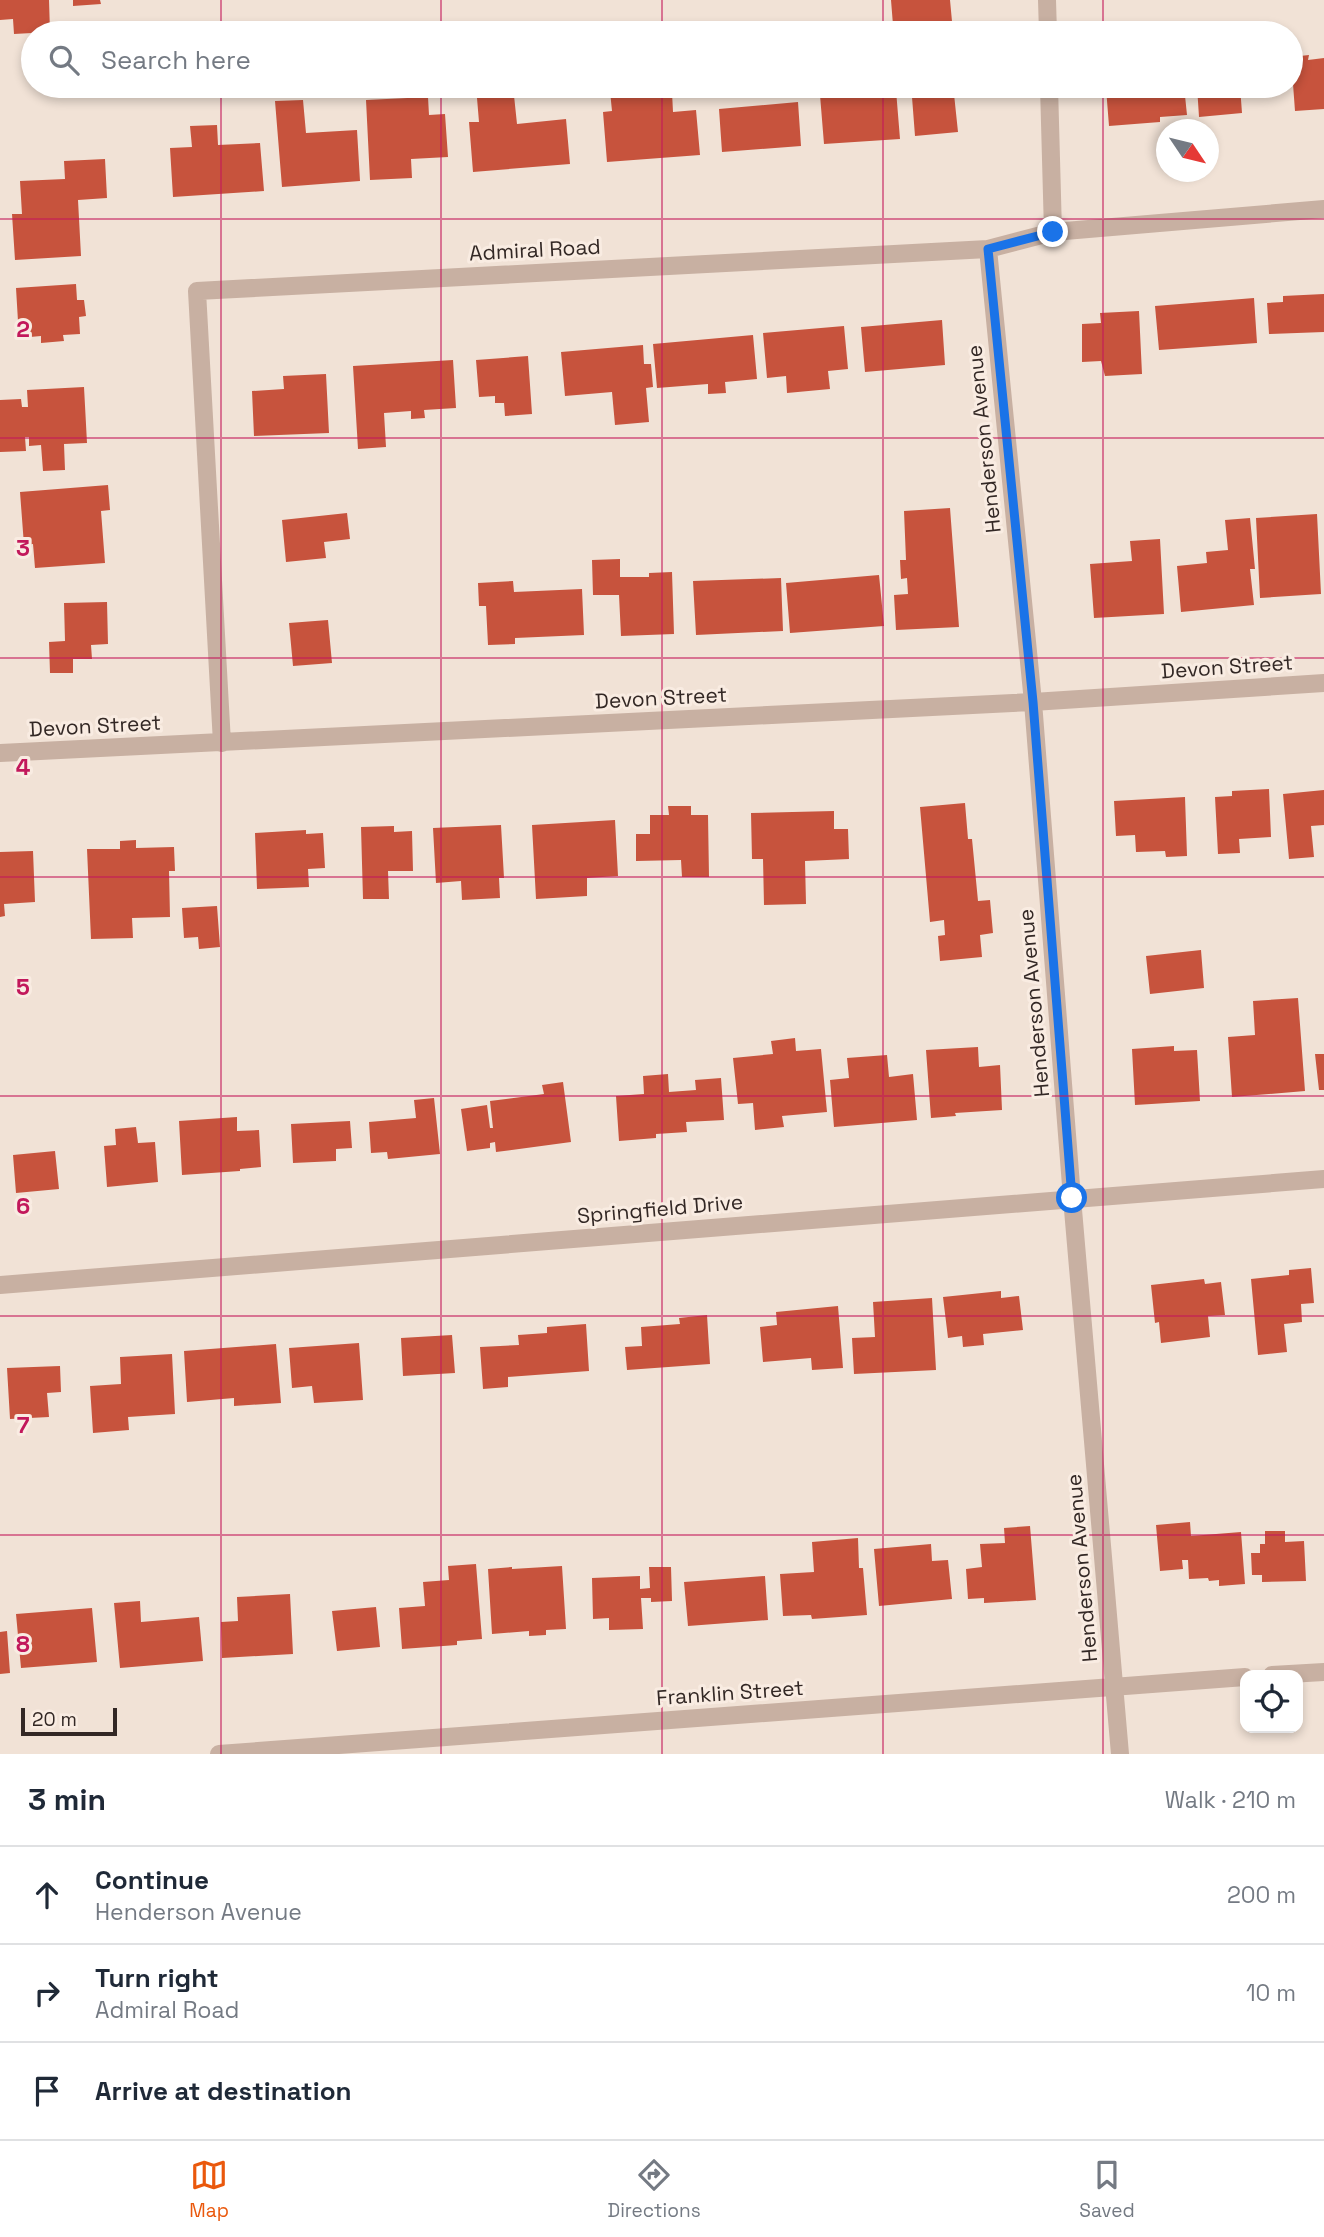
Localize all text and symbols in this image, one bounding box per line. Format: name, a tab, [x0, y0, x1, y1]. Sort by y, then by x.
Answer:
search box	[21, 21, 1303, 98]
icon: search	[45, 41, 83, 79]
text: Search here	[101, 43, 251, 77]
north arrow	[1156, 119, 1219, 182]
route end	[1037, 216, 1068, 247]
street label: Admiral Road	[469, 233, 601, 266]
text: 2	[16, 314, 30, 344]
street label: Henderson Avenue	[960, 344, 1007, 534]
text: 3	[16, 533, 30, 563]
street label: Devon Street	[1160, 648, 1294, 685]
street label: Devon Street	[594, 681, 728, 714]
street label: Devon Street	[28, 709, 162, 742]
text: 4	[16, 752, 31, 782]
street label: Henderson Avenue	[1012, 908, 1055, 1098]
text: 5	[16, 972, 30, 1002]
route start	[1056, 1182, 1087, 1213]
street label: Springfield Drive	[576, 1188, 744, 1229]
text: 6	[16, 1191, 30, 1221]
text: 7	[17, 1410, 30, 1440]
street label: Henderson Avenue	[1060, 1473, 1103, 1663]
text: 8	[16, 1629, 30, 1659]
map controls	[1240, 1670, 1303, 1733]
button: locate	[1240, 1670, 1303, 1733]
street label: Franklin Street	[655, 1674, 805, 1711]
scale bar	[21, 1705, 117, 1737]
text: 20 m	[32, 1707, 77, 1732]
text: 3 min	[28, 1780, 106, 1819]
text: Walk · 210 m	[1165, 1785, 1296, 1815]
text: Continue	[95, 1863, 209, 1897]
icon: ahead	[28, 1876, 66, 1914]
text: 200 m	[1227, 1880, 1296, 1910]
text: Henderson Avenue	[95, 1897, 302, 1927]
text: Turn right	[95, 1961, 219, 1995]
icon: right	[28, 1974, 66, 2012]
text: 10 m	[1246, 1978, 1296, 2008]
text: Admiral Road	[95, 1995, 239, 2025]
icon: arrive	[28, 2072, 66, 2110]
text: Arrive at destination	[95, 2074, 352, 2108]
tab: Map	[189, 2156, 229, 2223]
tab: Directions	[608, 2156, 701, 2223]
tab: Saved	[1079, 2156, 1135, 2223]

